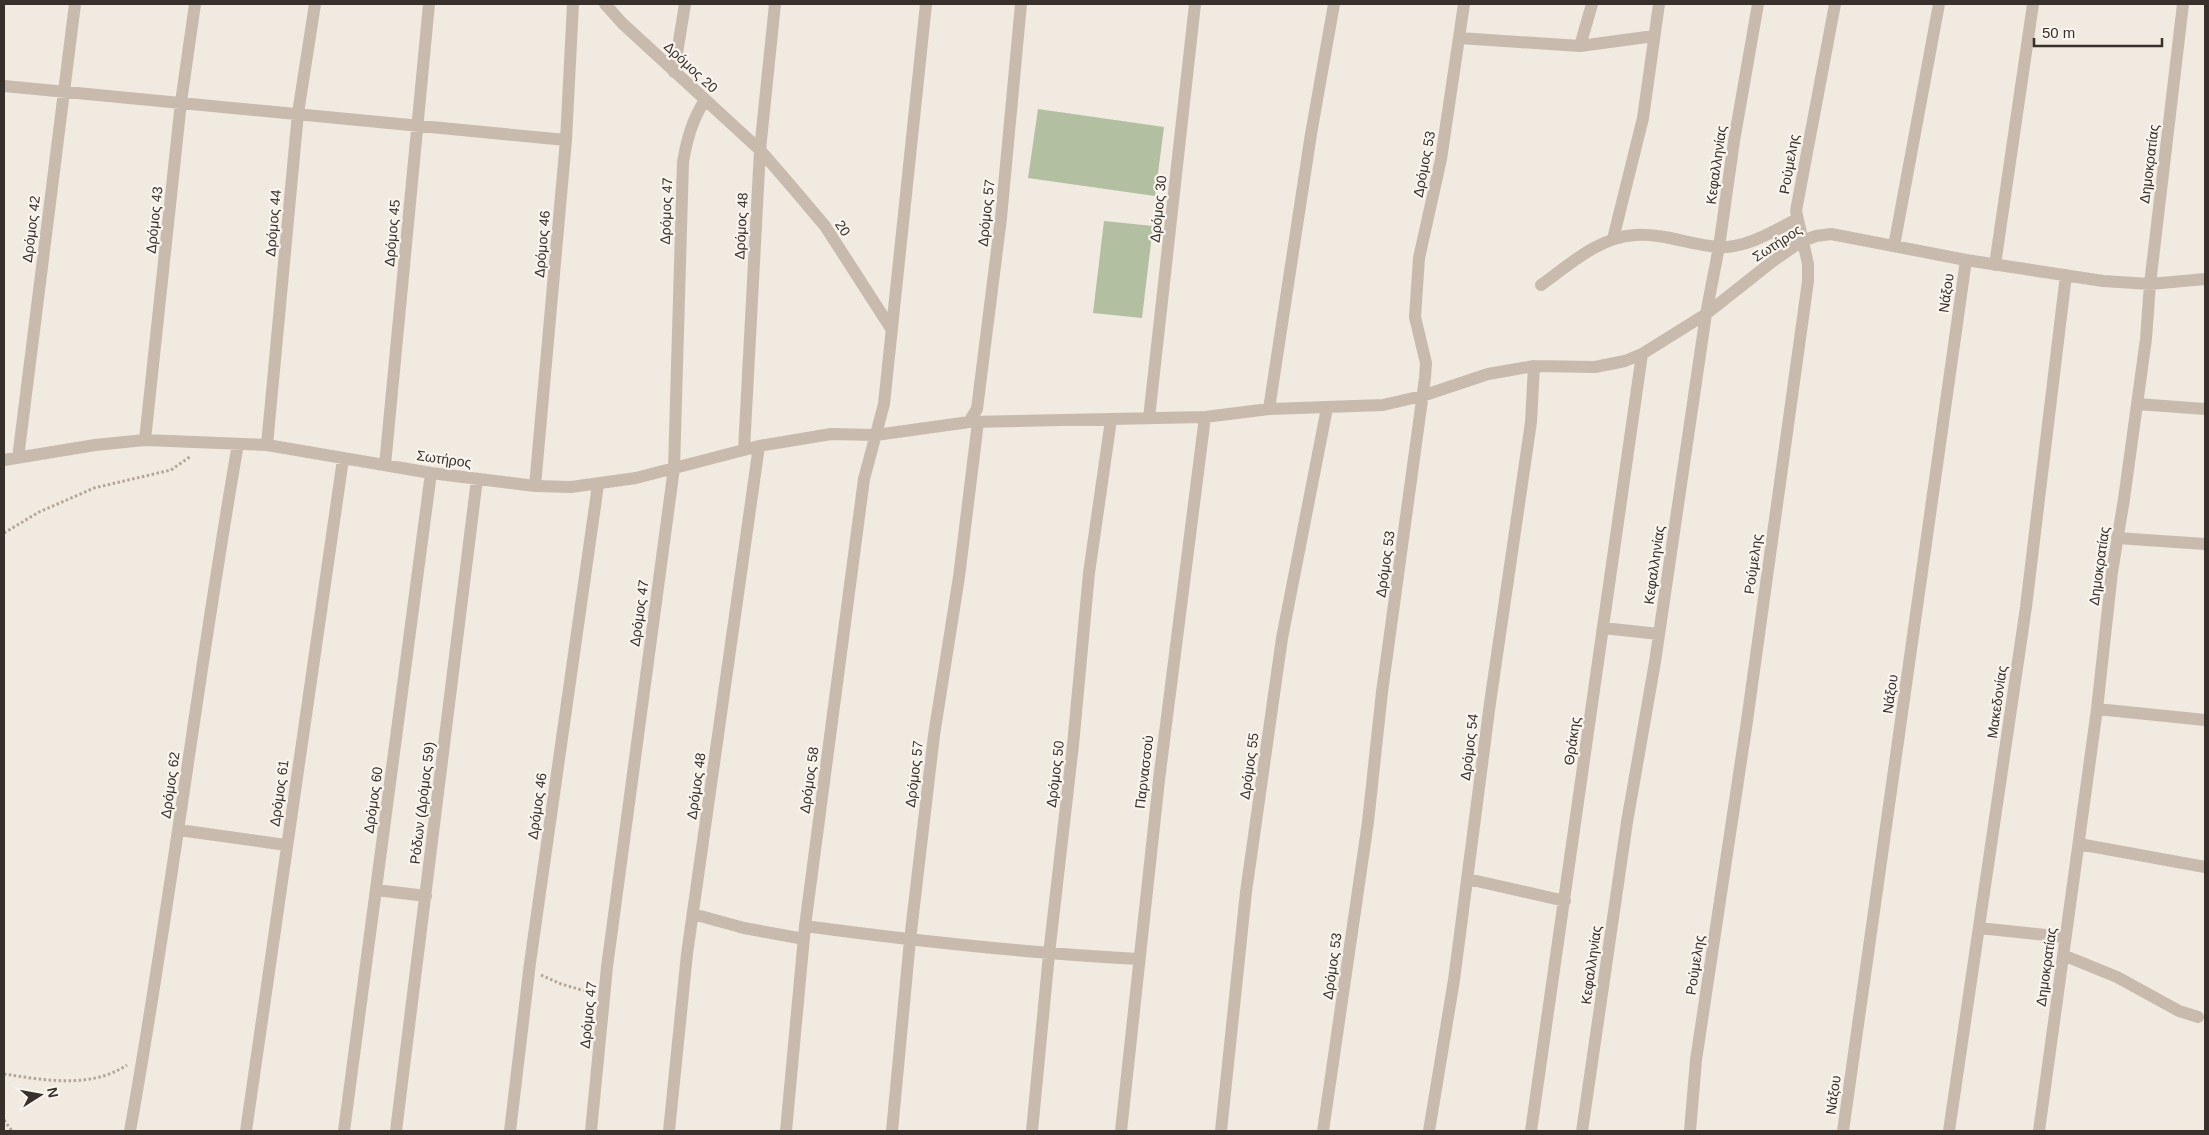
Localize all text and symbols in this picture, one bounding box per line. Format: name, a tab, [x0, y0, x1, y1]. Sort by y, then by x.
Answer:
scale bar	[2034, 15, 2162, 47]
text: 50 m	[2042, 24, 2075, 41]
street label: Δρόμος 20	[661, 38, 721, 96]
street label: Δημοκρατίας	[2136, 123, 2162, 204]
street label: Κεφαλληνίας	[1703, 124, 1729, 205]
street label: Δρόμος 53	[1410, 129, 1438, 198]
street label: Ρούμελης	[1776, 133, 1802, 195]
street label: Δρόμος 30	[1147, 175, 1169, 243]
street label: Δρόμος 47	[657, 177, 675, 245]
street label: Δρόμος 57	[975, 179, 997, 247]
street label: Δρόμος 43	[143, 186, 165, 254]
street label: Δρόμος 44	[262, 189, 284, 257]
street label: Δρόμος 48	[731, 192, 751, 260]
street label: Δρόμος 42	[19, 194, 43, 263]
street label: Δρόμος 45	[381, 199, 403, 267]
street label: Δρόμος 46	[531, 210, 553, 278]
street label: 20	[832, 217, 854, 239]
street label: Σωτήρος	[1749, 221, 1805, 265]
street label: Νάξου	[1935, 272, 1957, 314]
street label: Σωτήρος	[416, 447, 473, 471]
street label: Κεφαλληνίας	[1641, 524, 1667, 605]
street label: Δημοκρατίας	[2086, 525, 2112, 606]
street label: Δρόμος 53	[1372, 529, 1398, 598]
street label: Ρούμελης	[1741, 533, 1765, 595]
street label: Δρόμος 47	[626, 578, 652, 647]
street label: Μακεδονίας	[1984, 664, 2010, 740]
street label: Νάξου	[1879, 673, 1901, 715]
street label: Δρόμος 54	[1457, 712, 1481, 781]
street label: Θράκης	[1561, 716, 1583, 766]
street label: Δρόμος 55	[1236, 731, 1262, 800]
street label: Παρνασσού	[1132, 734, 1156, 810]
street label: Δρόμος 57	[902, 739, 926, 808]
street label: Δρόμος 50	[1043, 739, 1067, 808]
street label: Ρόδων (Δρόμος 59)	[407, 741, 437, 865]
street label: Δρόμος 58	[796, 745, 822, 814]
street label: Δρόμος 62	[157, 750, 183, 819]
street label: Δρόμος 48	[683, 751, 709, 820]
street label: Δρόμος 61	[266, 758, 292, 827]
street label: Δρόμος 60	[360, 765, 386, 834]
street label: Δρόμος 46	[524, 771, 550, 840]
street label: Κεφαλληνίας	[1578, 924, 1604, 1005]
street label: Δημοκρατίας	[2033, 926, 2059, 1007]
street label: Δρόμος 53	[1319, 931, 1345, 1000]
street label: Ρούμελης	[1682, 934, 1708, 996]
street label: Δρόμος 47	[577, 981, 599, 1049]
north arrow	[15, 1070, 65, 1120]
street label: Νάξου	[1822, 1074, 1844, 1116]
text: N	[44, 1086, 62, 1099]

